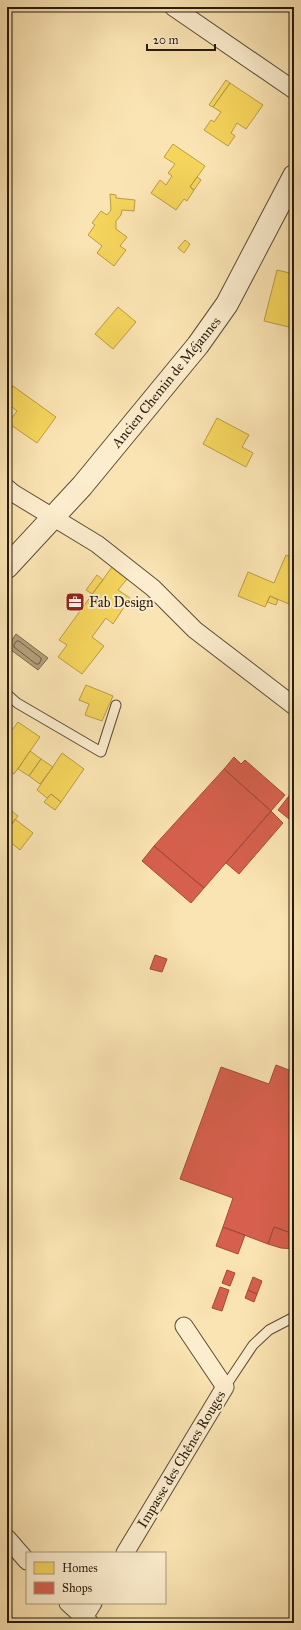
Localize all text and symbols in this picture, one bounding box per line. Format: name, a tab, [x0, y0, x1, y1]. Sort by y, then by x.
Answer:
scale bar	[147, 26, 215, 52]
text: 20 m	[153, 33, 179, 47]
street label: Ancien Chemin de Méjannes	[108, 313, 225, 452]
office icon: Fab Design	[64, 591, 86, 613]
place label: Fab Design	[89, 594, 154, 611]
street label: Impasse des Chênes Rouges	[134, 1388, 229, 1531]
legend	[26, 1552, 166, 1604]
text: Homes	[62, 1561, 98, 1575]
text: Shops	[62, 1581, 92, 1595]

